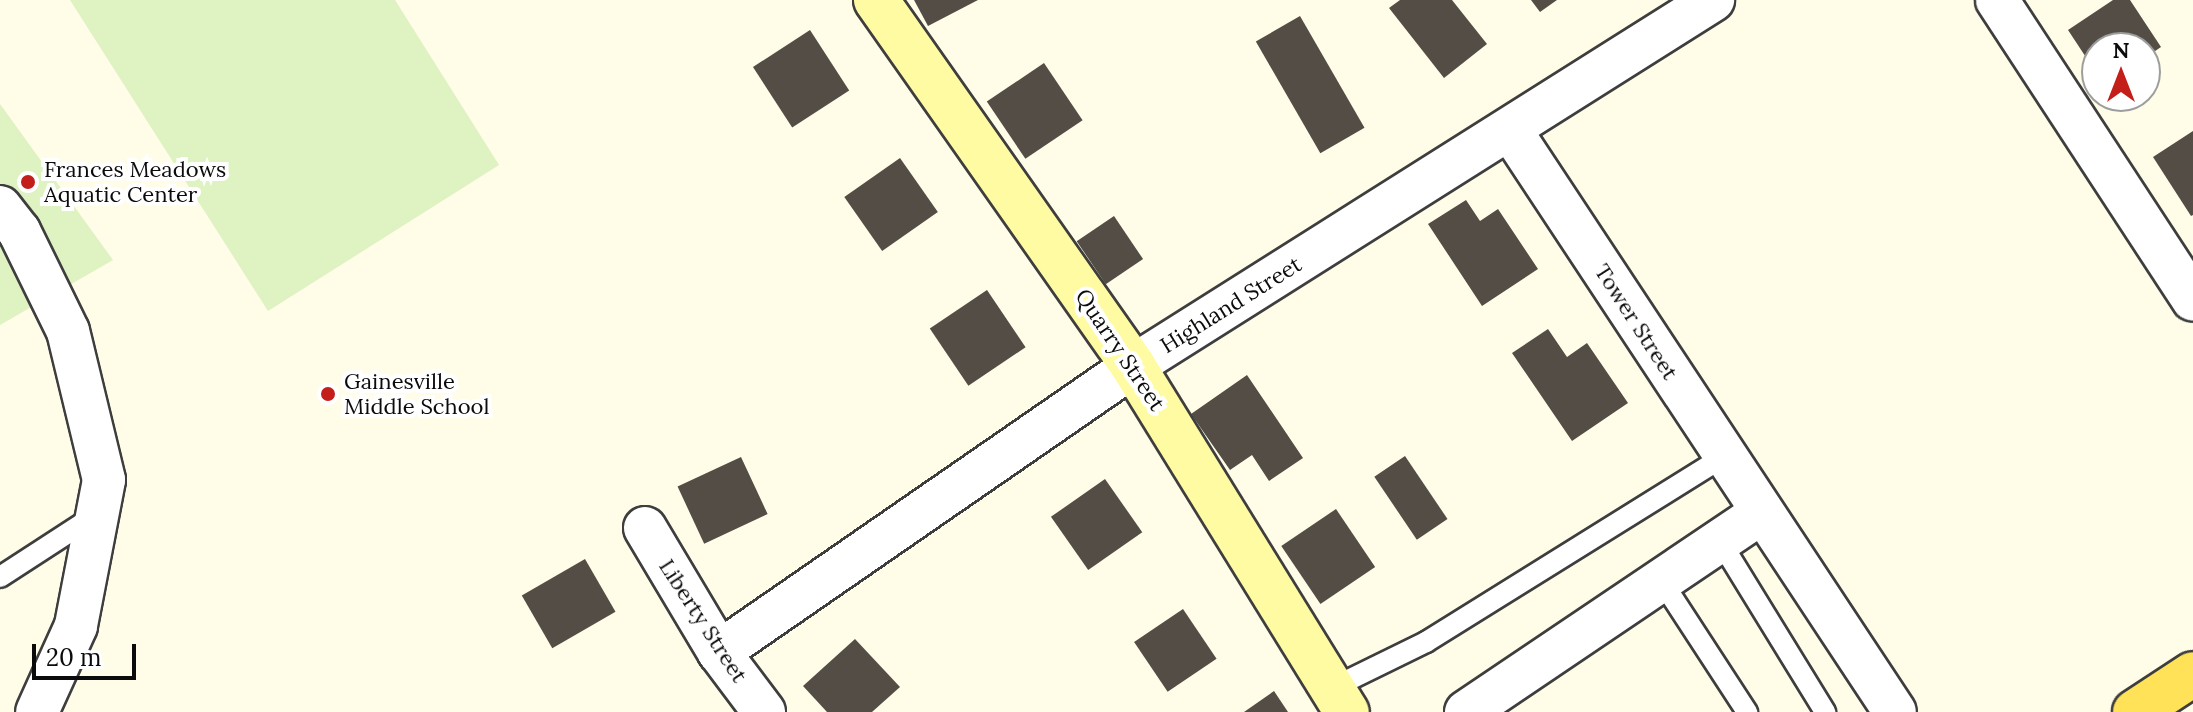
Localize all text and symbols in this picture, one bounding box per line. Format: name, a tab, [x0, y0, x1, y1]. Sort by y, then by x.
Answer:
north arrow	[2081, 32, 2161, 112]
text: N	[2112, 36, 2130, 64]
place label: Frances Meadows Aquatic Center	[44, 156, 226, 208]
marker: Frances Meadows Aquatic Center	[19, 173, 37, 191]
street label: Highland Street	[1156, 251, 1306, 359]
street label: Tower Street	[1589, 259, 1683, 385]
street label: Quarry Street	[1070, 284, 1170, 416]
place label: Gainesville Middle School	[344, 368, 489, 420]
marker: Gainesville Middle School	[319, 385, 337, 403]
street label: Liberty Street	[653, 554, 753, 688]
scale bar	[36, 628, 140, 678]
text: 20 m	[46, 642, 102, 673]

